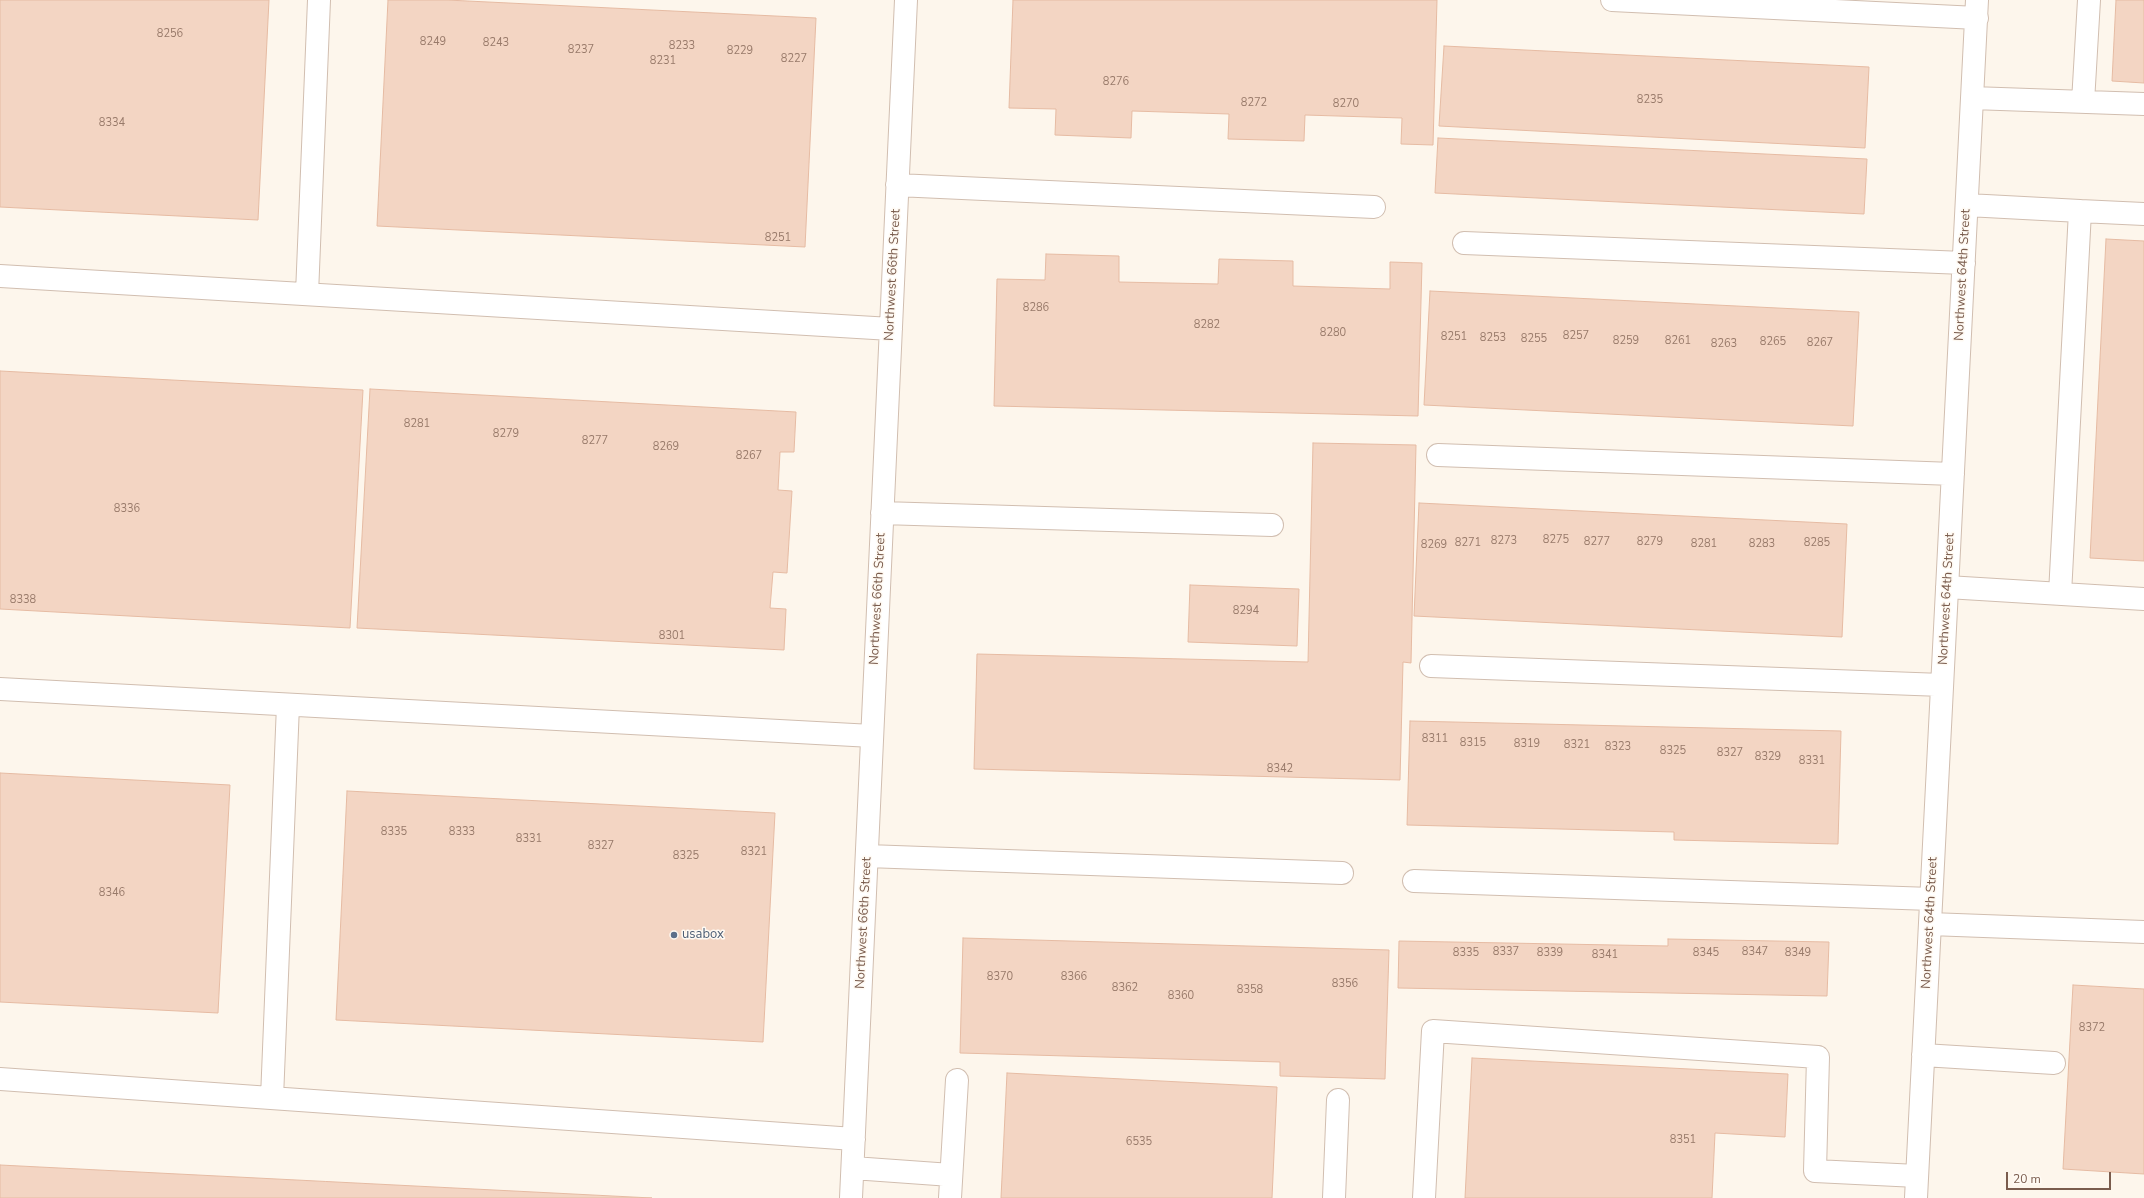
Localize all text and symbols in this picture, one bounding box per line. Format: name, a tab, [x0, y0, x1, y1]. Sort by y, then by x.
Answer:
house number: 8256	[157, 27, 183, 41]
house number: 8249	[420, 35, 446, 49]
house number: 8243	[483, 36, 509, 50]
house number: 8233	[669, 39, 695, 53]
house number: 8237	[568, 43, 594, 57]
house number: 8229	[727, 44, 753, 58]
house number: 8227	[781, 52, 807, 66]
house number: 8231	[650, 54, 676, 68]
house number: 8276	[1103, 75, 1129, 89]
house number: 8235	[1637, 93, 1663, 107]
house number: 8272	[1241, 96, 1267, 110]
house number: 8270	[1333, 97, 1359, 111]
house number: 8334	[99, 116, 125, 130]
street label: Northwest 66th Street	[882, 209, 904, 341]
street label: Northwest 64th Street	[1952, 209, 1974, 341]
house number: 8251	[765, 231, 791, 245]
house number: 8286	[1023, 301, 1049, 315]
house number: 8282	[1194, 318, 1220, 332]
house number: 8280	[1320, 326, 1346, 340]
house number: 8257	[1563, 329, 1589, 343]
house number: 8251	[1441, 330, 1467, 344]
house number: 8253	[1480, 331, 1506, 345]
house number: 8255	[1521, 332, 1547, 346]
house number: 8259	[1613, 334, 1639, 348]
house number: 8261	[1665, 334, 1691, 348]
house number: 8265	[1760, 335, 1786, 349]
house number: 8267	[1807, 336, 1833, 350]
house number: 8263	[1711, 337, 1737, 351]
house number: 8281	[404, 417, 430, 431]
house number: 8279	[493, 427, 519, 441]
house number: 8277	[582, 434, 608, 448]
house number: 8269	[653, 440, 679, 454]
house number: 8267	[736, 449, 762, 463]
house number: 8336	[114, 502, 140, 516]
street label: Northwest 66th Street	[867, 533, 889, 665]
house number: 8275	[1543, 533, 1569, 547]
street label: Northwest 64th Street	[1936, 533, 1958, 665]
house number: 8273	[1491, 534, 1517, 548]
house number: 8277	[1584, 535, 1610, 549]
house number: 8279	[1637, 535, 1663, 549]
house number: 8271	[1455, 536, 1481, 550]
house number: 8285	[1804, 536, 1830, 550]
house number: 8281	[1691, 537, 1717, 551]
house number: 8283	[1749, 537, 1775, 551]
house number: 8269	[1421, 538, 1447, 552]
house number: 8338	[10, 593, 36, 607]
house number: 8294	[1233, 604, 1259, 618]
house number: 8301	[659, 629, 685, 643]
house number: 8311	[1422, 732, 1448, 746]
house number: 8315	[1460, 736, 1486, 750]
house number: 8319	[1514, 737, 1540, 751]
house number: 8321	[1564, 738, 1590, 752]
house number: 8323	[1605, 740, 1631, 754]
house number: 8325	[1660, 744, 1686, 758]
house number: 8327	[1717, 746, 1743, 760]
house number: 8329	[1755, 750, 1781, 764]
house number: 8331	[1799, 754, 1825, 768]
house number: 8342	[1267, 762, 1293, 776]
house number: 8335	[381, 825, 407, 839]
house number: 8333	[449, 825, 475, 839]
house number: 8331	[516, 832, 542, 846]
house number: 8327	[588, 839, 614, 853]
house number: 8321	[741, 845, 767, 859]
house number: 8325	[673, 849, 699, 863]
street label: Northwest 66th Street	[853, 857, 875, 989]
street label: Northwest 64th Street	[1919, 857, 1941, 989]
house number: 8346	[99, 886, 125, 900]
place label: usabox	[682, 927, 724, 943]
marker: usabox	[669, 930, 679, 940]
house number: 8337	[1493, 945, 1519, 959]
house number: 8347	[1742, 945, 1768, 959]
house number: 8335	[1453, 946, 1479, 960]
house number: 8339	[1537, 946, 1563, 960]
house number: 8345	[1693, 946, 1719, 960]
house number: 8349	[1785, 946, 1811, 960]
house number: 8341	[1592, 948, 1618, 962]
house number: 8370	[987, 970, 1013, 984]
house number: 8366	[1061, 970, 1087, 984]
house number: 8356	[1332, 977, 1358, 991]
house number: 8362	[1112, 981, 1138, 995]
house number: 8358	[1237, 983, 1263, 997]
house number: 8360	[1168, 989, 1194, 1003]
house number: 8372	[2079, 1021, 2105, 1035]
house number: 8351	[1670, 1133, 1696, 1147]
house number: 6535	[1126, 1135, 1152, 1149]
scale bar	[2008, 1164, 2113, 1190]
text: 20 m	[2013, 1171, 2041, 1187]

